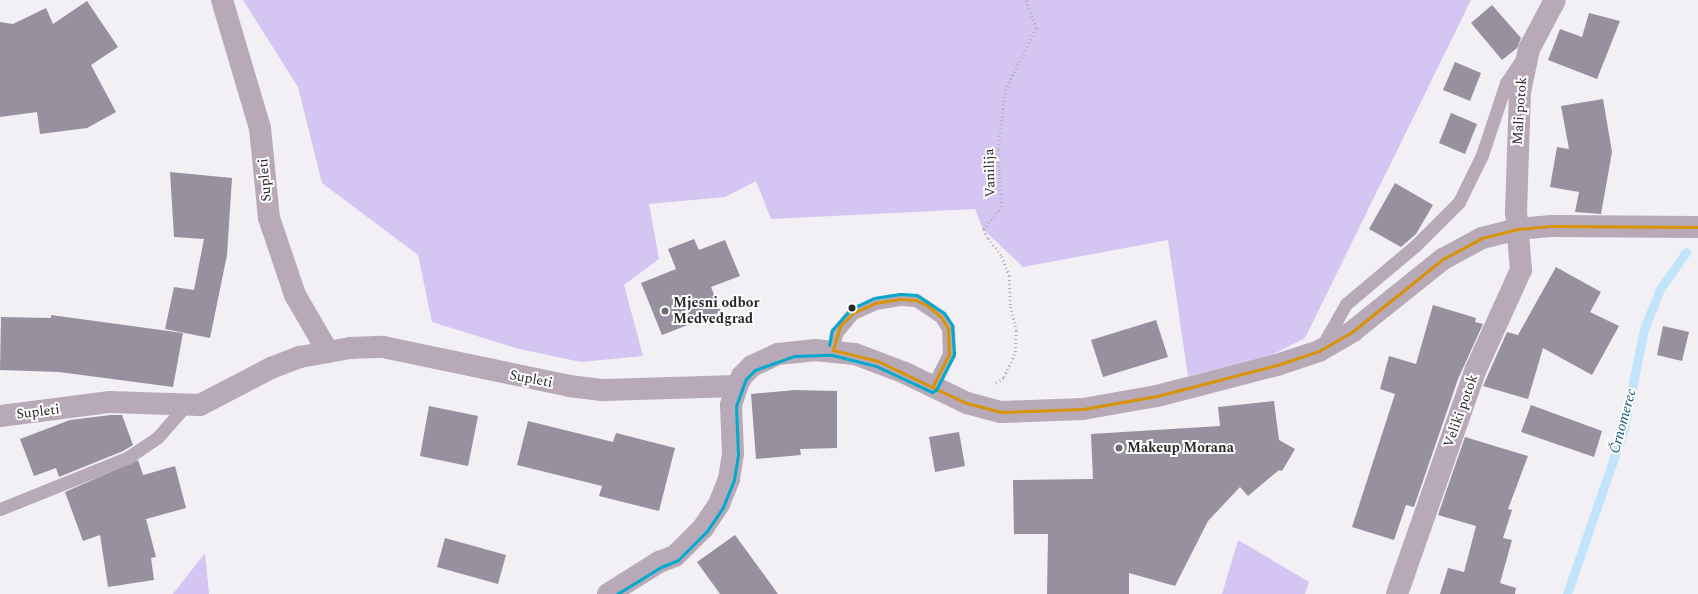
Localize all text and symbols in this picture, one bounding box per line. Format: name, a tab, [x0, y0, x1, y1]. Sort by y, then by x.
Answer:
street label: Mali potok	[1509, 76, 1531, 146]
street label: Vanilija	[981, 148, 999, 198]
street label: Supleti	[255, 158, 275, 202]
place label: Mjesni odbor Medvedgrad	[673, 295, 759, 328]
unlabelled marker	[847, 303, 857, 313]
marker: Mjesni odbor Medvedgrad	[660, 306, 670, 316]
street label: Supleti	[508, 367, 554, 391]
street label: Veliki potok	[1440, 372, 1482, 450]
water label: Črnomerec	[1606, 386, 1640, 456]
street label: Supleti	[15, 401, 61, 423]
place label: Makeup Morana	[1127, 440, 1234, 456]
marker: Makeup Morana	[1114, 443, 1124, 453]

